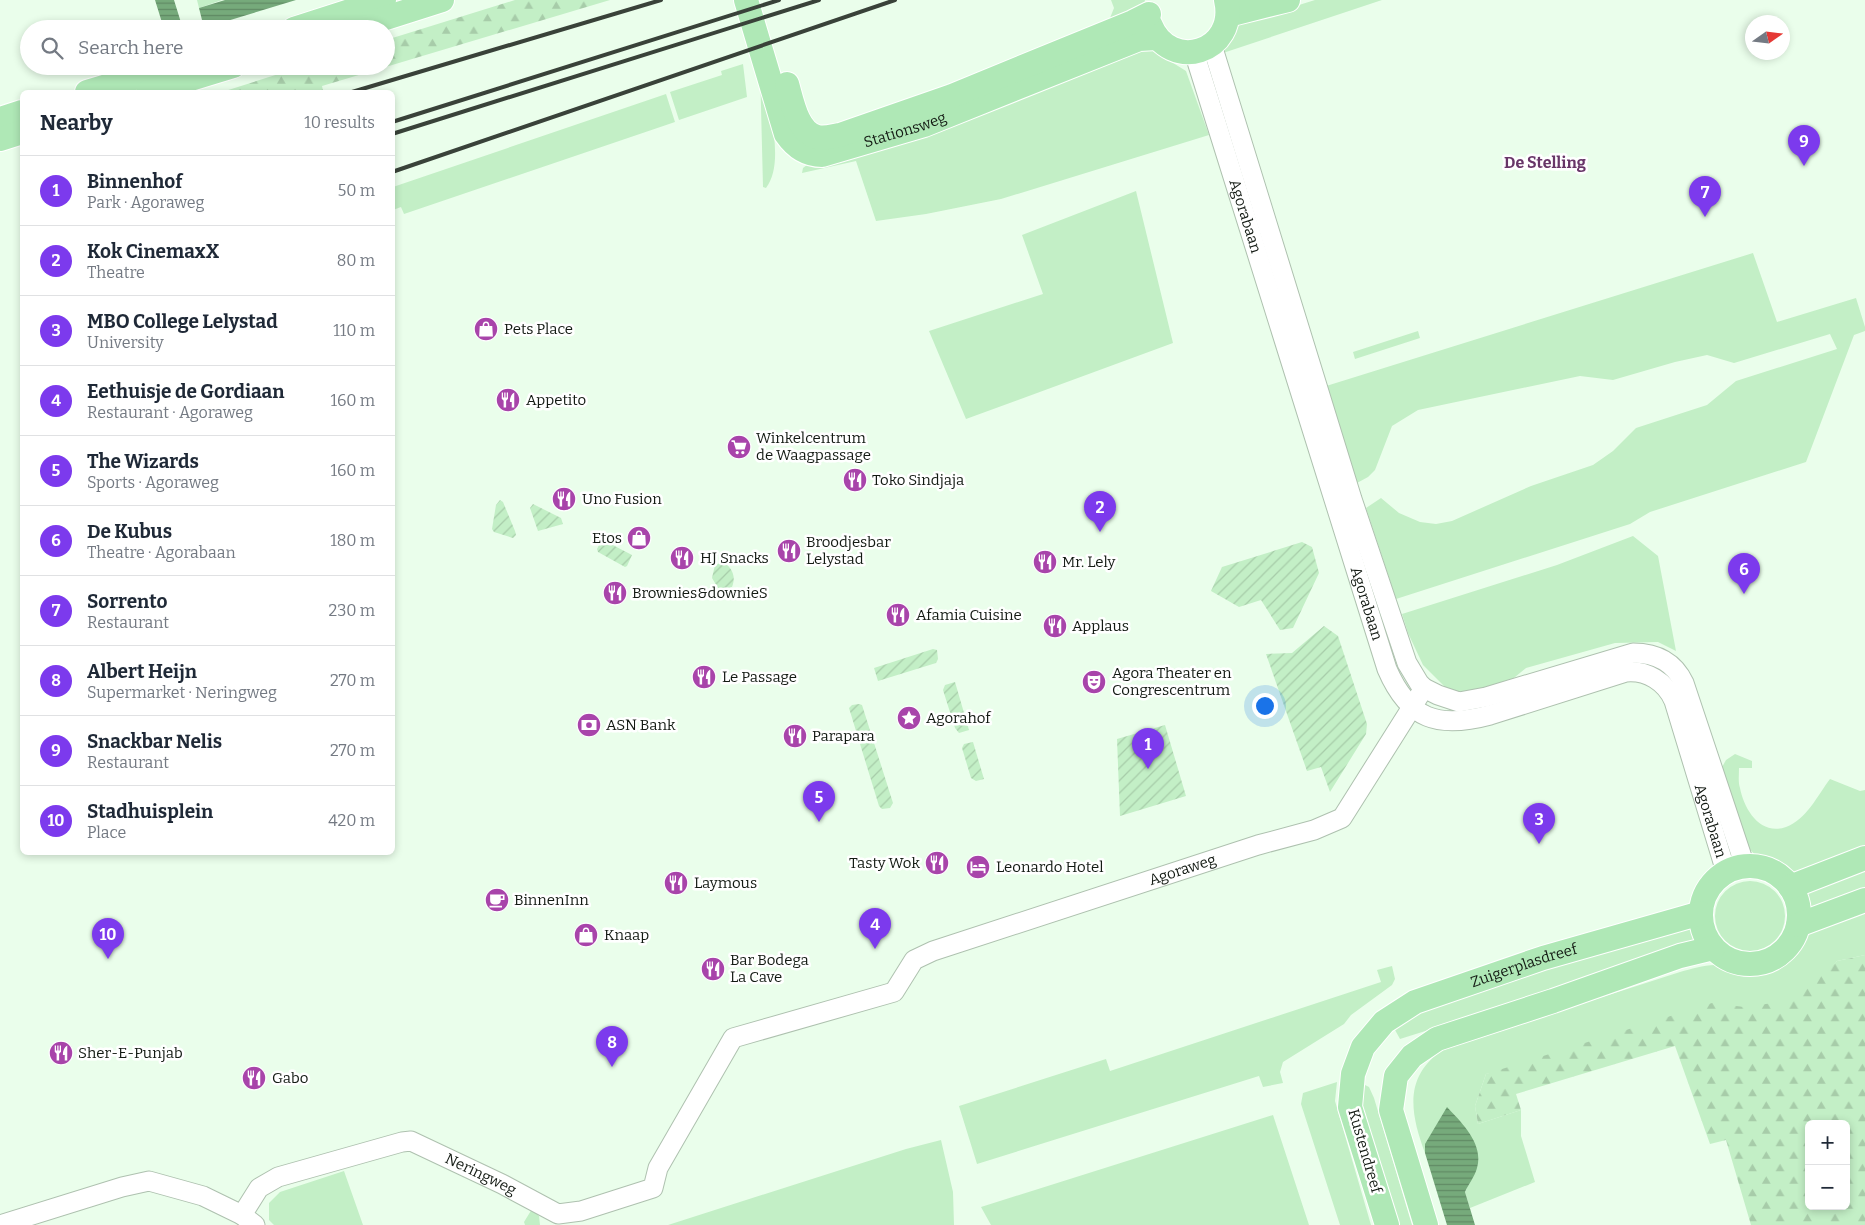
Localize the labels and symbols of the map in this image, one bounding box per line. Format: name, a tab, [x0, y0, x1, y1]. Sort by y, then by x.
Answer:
north arrow	[1745, 15, 1790, 60]
street label: Stationsweg	[862, 108, 949, 151]
pin: 9	[1788, 125, 1820, 166]
district label: De Stelling	[1504, 153, 1586, 172]
pin: 7	[1689, 176, 1721, 217]
street label: Agorabaan	[1225, 177, 1265, 256]
shop icon: Pets Place	[473, 316, 499, 342]
place label: Pets Place	[504, 320, 573, 338]
restaurant icon: Appetito	[495, 387, 521, 413]
place label: Appetito	[526, 391, 586, 409]
place label: Winkelcentrum de Waagpassage	[756, 429, 871, 464]
supermarket icon: Winkelcentrum de Waagpassage	[726, 434, 752, 460]
restaurant icon: Toko Sindjaja	[842, 467, 868, 493]
place label: Toko Sindjaja	[872, 471, 964, 489]
restaurant icon: Uno Fusion	[551, 486, 577, 512]
place label: Uno Fusion	[582, 490, 662, 508]
pin: 2	[1084, 491, 1116, 532]
shop icon: Etos	[626, 525, 652, 551]
place label: Etos	[592, 529, 622, 547]
place label: Broodjesbar Lelystad	[806, 533, 891, 568]
restaurant icon: Broodjesbar Lelystad	[776, 538, 802, 564]
restaurant icon: HJ Snacks	[669, 545, 695, 571]
place label: HJ Snacks	[700, 549, 769, 567]
restaurant icon: Mr. Lely	[1032, 549, 1058, 575]
place label: Mr. Lely	[1062, 553, 1116, 571]
pin: 6	[1728, 553, 1760, 594]
street label: Agorabaan	[1347, 565, 1387, 643]
restaurant icon: Brownies&downieS	[602, 580, 628, 606]
place label: Brownies&downieS	[632, 584, 768, 602]
restaurant icon: Afamia Cuisine	[885, 602, 911, 628]
place label: Afamia Cuisine	[916, 606, 1022, 624]
restaurant icon: Applaus	[1042, 613, 1068, 639]
place label: Applaus	[1072, 617, 1129, 635]
restaurant icon: Le Passage	[691, 664, 717, 690]
place label: Agora Theater en Congrescentrum	[1112, 664, 1232, 699]
place label: Le Passage	[722, 668, 797, 686]
theatre icon: Agora Theater en Congrescentrum	[1081, 669, 1107, 695]
your location	[1252, 693, 1278, 719]
place icon: Agorahof	[896, 705, 922, 731]
place label: Agorahof	[926, 709, 992, 727]
bank icon: ASN Bank	[576, 712, 602, 738]
place label: ASN Bank	[606, 716, 676, 734]
restaurant icon: Parapara	[782, 723, 808, 749]
place label: Parapara	[812, 727, 875, 745]
pin: 1	[1132, 728, 1164, 769]
pin: 5	[803, 781, 835, 822]
street label: Agorabaan	[1691, 782, 1730, 860]
pin: 3	[1523, 803, 1555, 844]
restaurant icon: Tasty Wok	[924, 850, 950, 876]
street label: Agoraweg	[1147, 850, 1218, 889]
place label: Tasty Wok	[849, 854, 920, 872]
hotel icon: Leonardo Hotel	[965, 854, 991, 880]
place label: Leonardo Hotel	[996, 858, 1104, 876]
restaurant icon: Laymous	[663, 870, 689, 896]
place label: Laymous	[694, 874, 757, 892]
cafe icon: BinnenInn	[484, 887, 510, 913]
place label: BinnenInn	[514, 891, 589, 909]
pin: 4	[859, 908, 891, 949]
pin: 10	[92, 918, 124, 959]
shop icon: Knaap	[573, 922, 599, 948]
place label: Knaap	[604, 926, 649, 944]
street label: Zuigerplasdreef	[1468, 939, 1581, 991]
place label: Bar Bodega La Cave	[730, 951, 809, 986]
restaurant icon: Bar Bodega La Cave	[700, 956, 726, 982]
pin: 8	[596, 1026, 628, 1067]
restaurant icon: Sher-E-Punjab	[48, 1040, 74, 1066]
place label: Sher-E-Punjab	[78, 1044, 183, 1062]
restaurant icon: Gabo	[241, 1065, 267, 1091]
place label: Gabo	[272, 1069, 308, 1087]
street label: Kustendreef	[1344, 1107, 1386, 1197]
street label: Neringweg	[442, 1149, 519, 1199]

